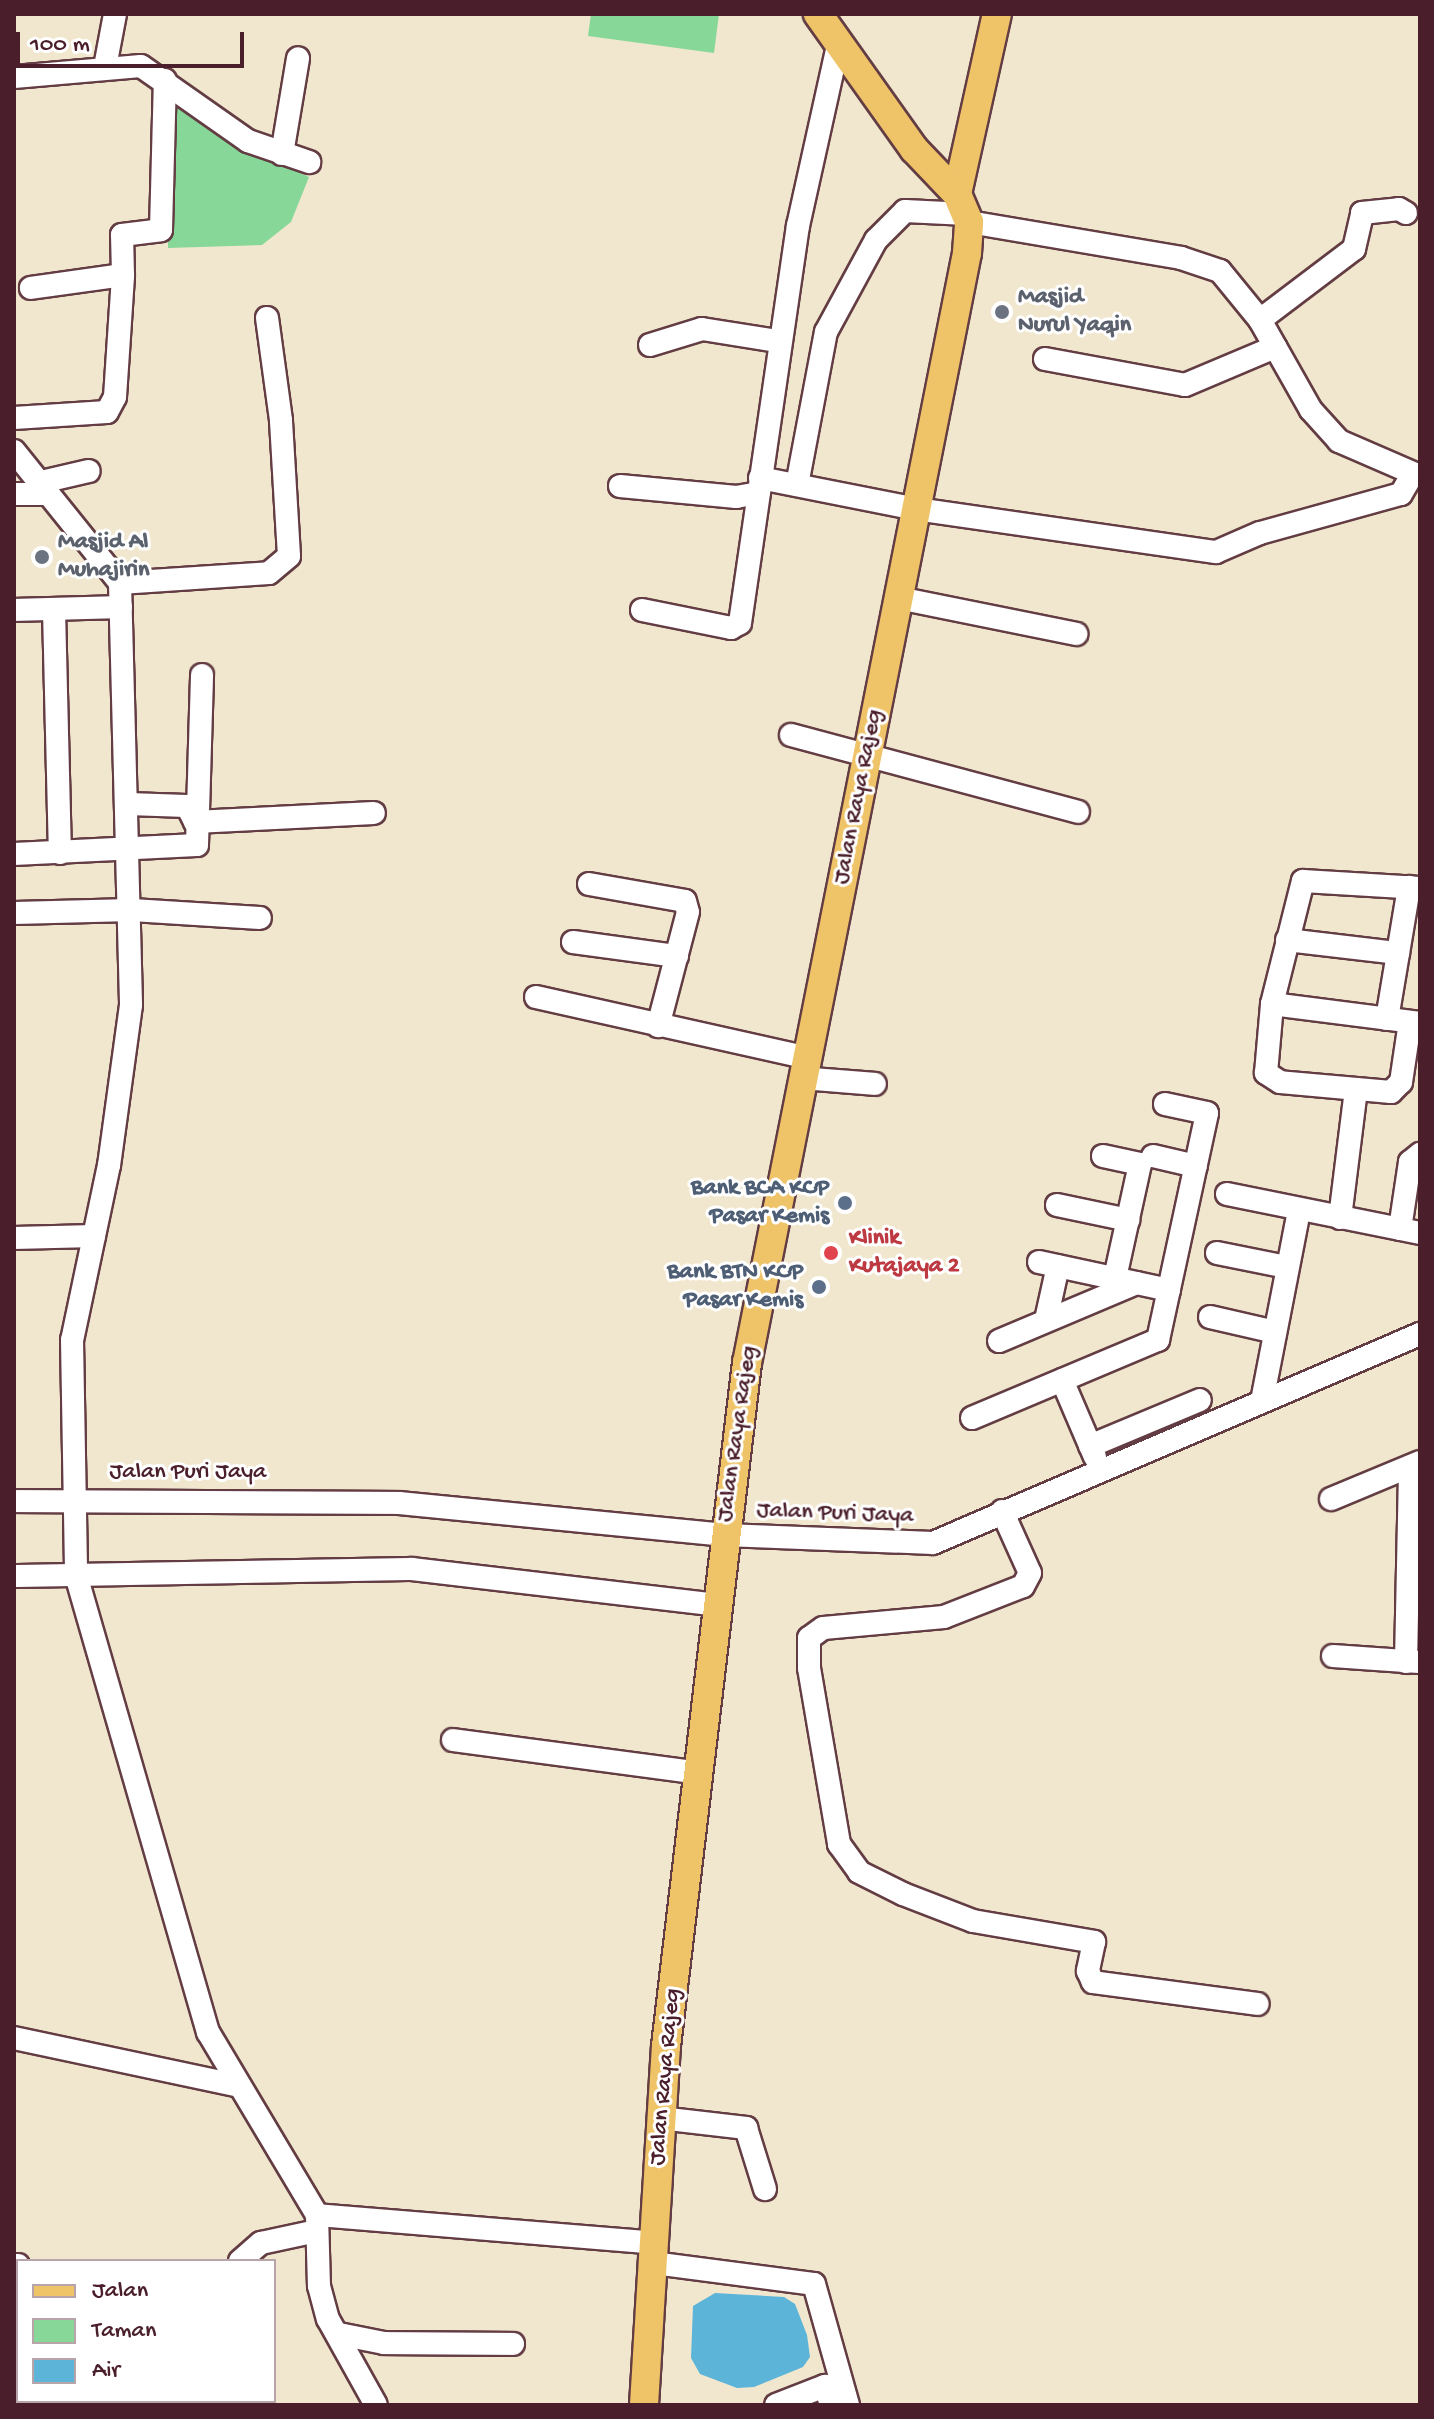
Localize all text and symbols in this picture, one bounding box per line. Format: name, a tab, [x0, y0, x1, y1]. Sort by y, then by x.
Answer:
scale bar	[20, 16, 248, 66]
text: 100 m	[30, 31, 90, 60]
place label: Masjid Nurul Yaqin	[1018, 284, 1131, 340]
marker: Masjid Nurul Yaqin	[993, 303, 1011, 321]
place label: Masjid Al Muhajirin	[58, 529, 149, 585]
marker: Masjid Al Muhajirin	[33, 548, 51, 566]
street label: Jalan Raya Rajeg	[828, 707, 890, 887]
place label: Bank BCA KCP Pasar Kemis	[691, 1175, 829, 1231]
marker: Bank BCA KCP Pasar Kemis	[836, 1194, 854, 1212]
place label: Klinik Kutajaya 2	[849, 1225, 959, 1281]
marker: Klinik Kutajaya 2	[820, 1242, 842, 1264]
place label: Bank BTN KCP Pasar Kemis	[667, 1259, 803, 1315]
marker: Bank BTN KCP Pasar Kemis	[810, 1278, 828, 1296]
street label: Jalan Raya Rajeg	[711, 1344, 765, 1524]
street label: Jalan Puri Jaya	[110, 1459, 266, 1487]
street label: Jalan Puri Jaya	[756, 1497, 914, 1531]
street label: Jalan Raya Rajeg	[644, 1987, 688, 2167]
legend	[16, 2259, 276, 2403]
text: Jalan	[92, 2277, 148, 2306]
text: Taman	[92, 2317, 156, 2346]
text: Air	[92, 2357, 120, 2386]

